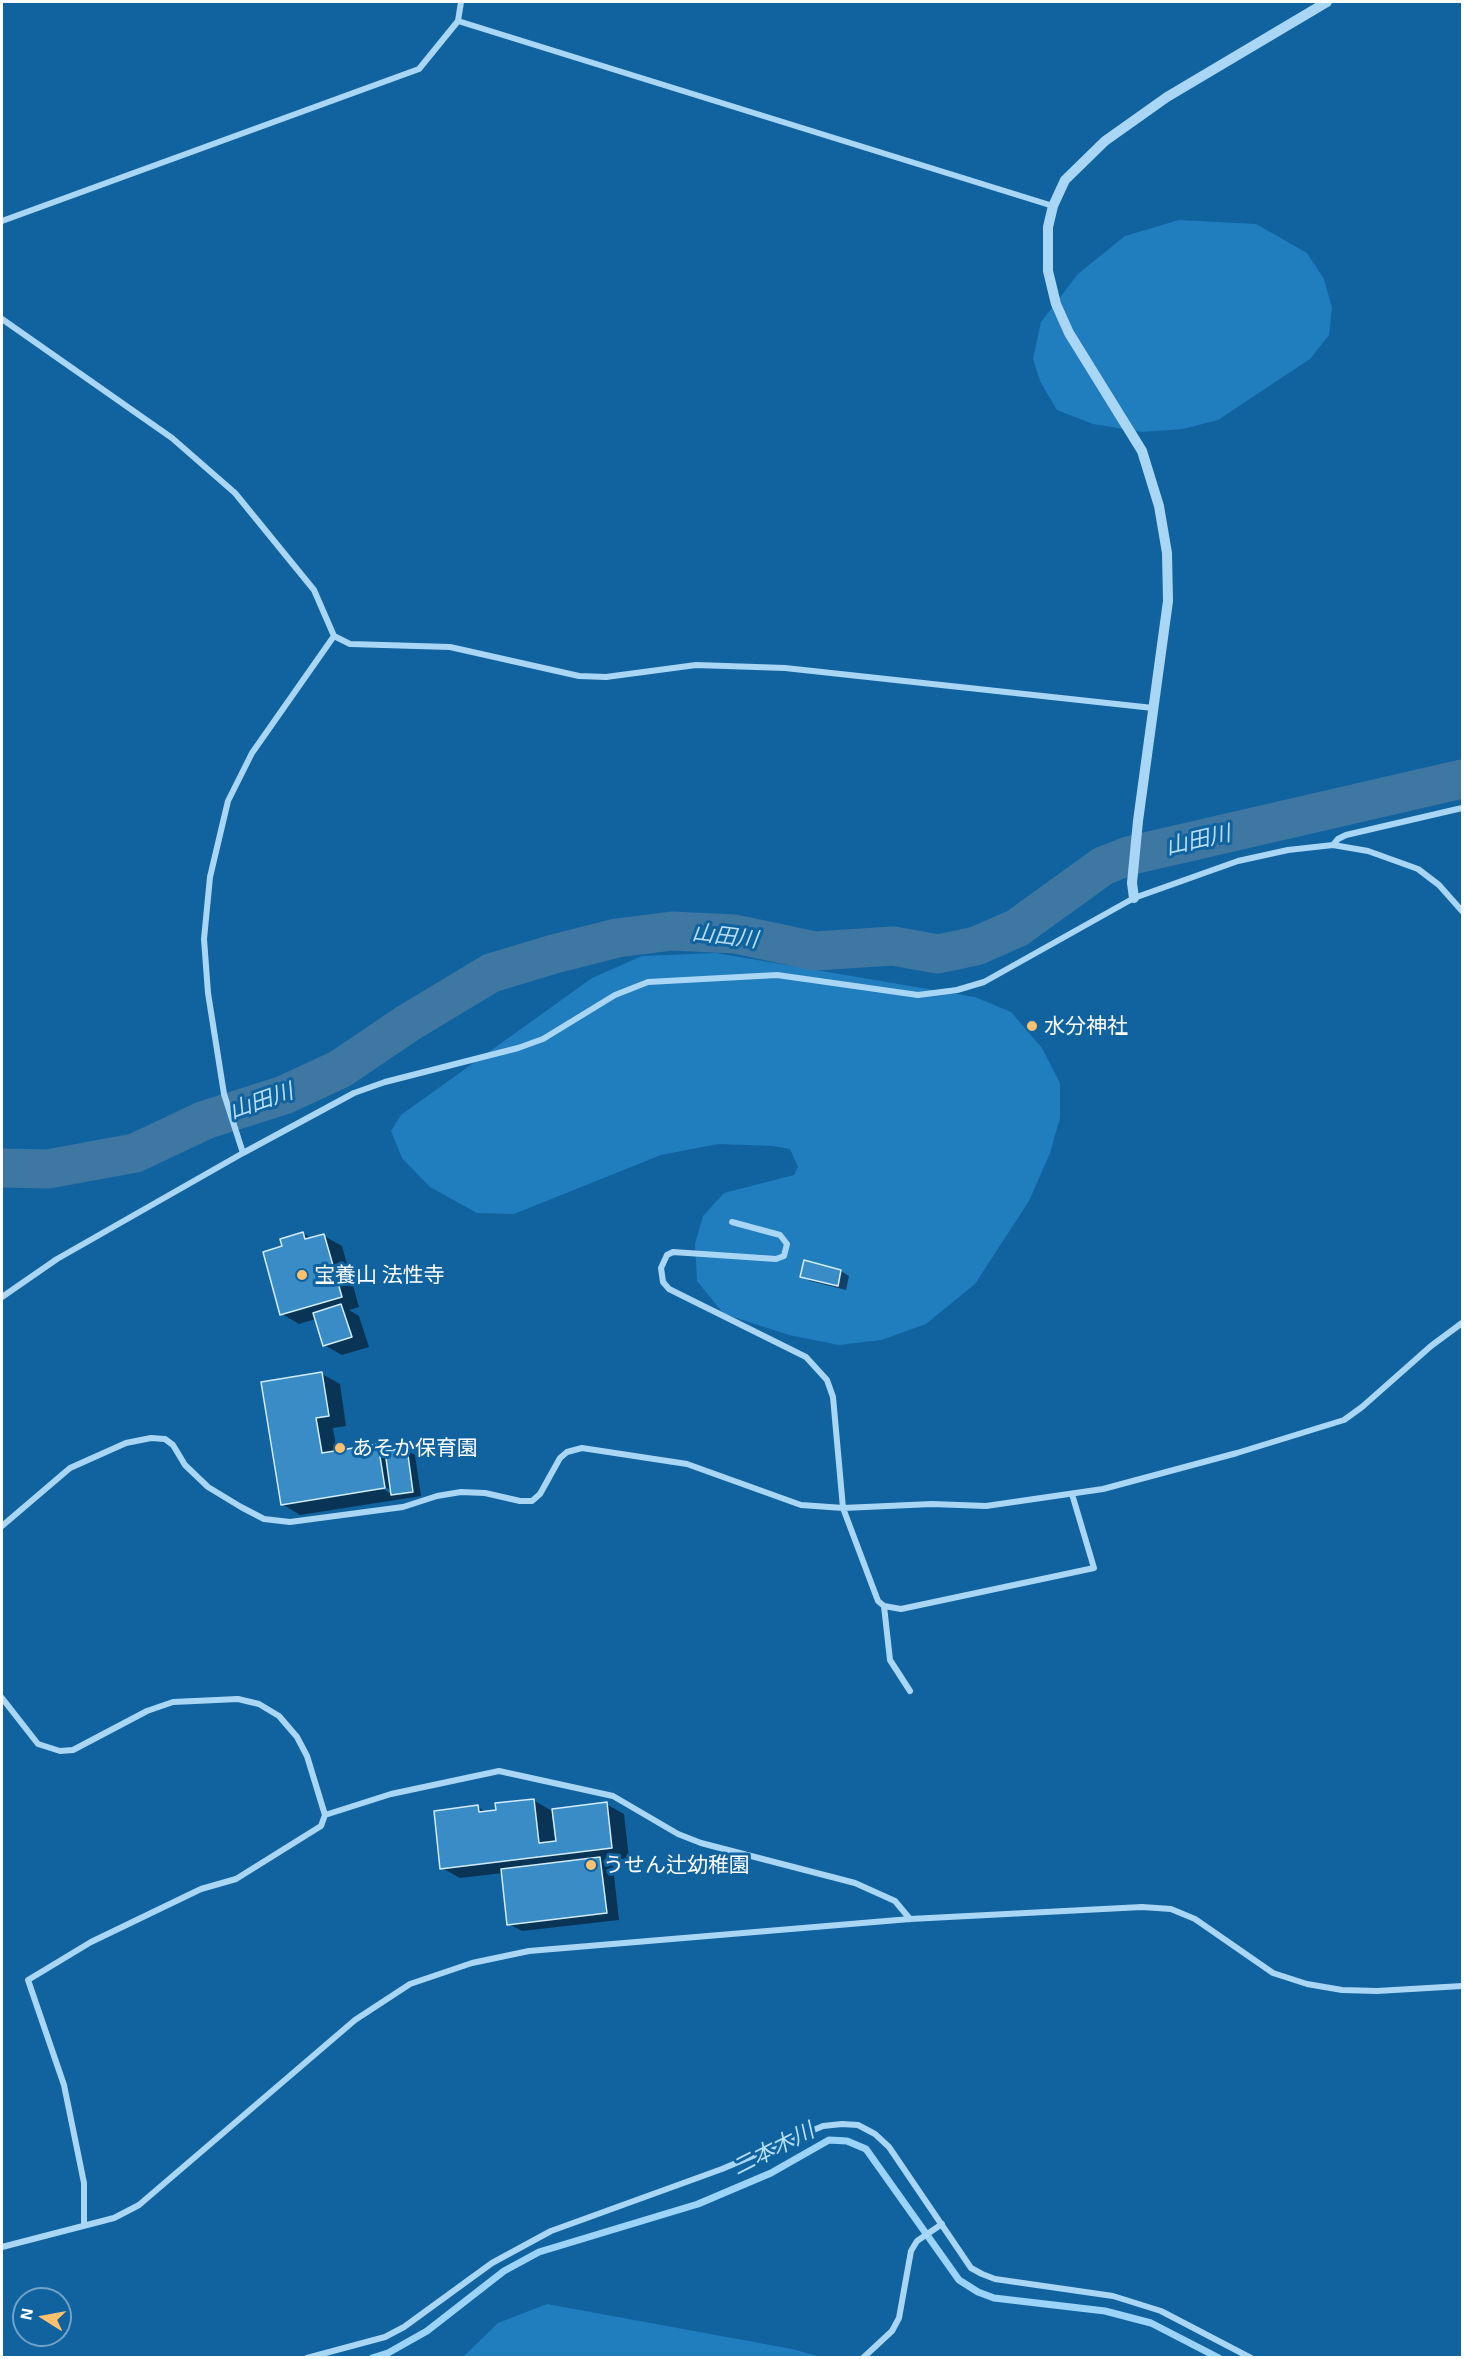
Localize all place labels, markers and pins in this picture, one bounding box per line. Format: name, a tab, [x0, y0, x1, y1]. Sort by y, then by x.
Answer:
place label: 水分神社	[1044, 1013, 1128, 1039]
marker: 水分神社	[1025, 1019, 1039, 1033]
place label: 宝養山 法性寺	[314, 1262, 445, 1288]
marker: 宝養山 法性寺	[295, 1268, 309, 1282]
place label: あそか保育園	[352, 1435, 478, 1461]
marker: あそか保育園	[333, 1441, 347, 1455]
place label: うせん辻幼稚園	[603, 1852, 750, 1878]
marker: うせん辻幼稚園	[584, 1858, 598, 1872]

